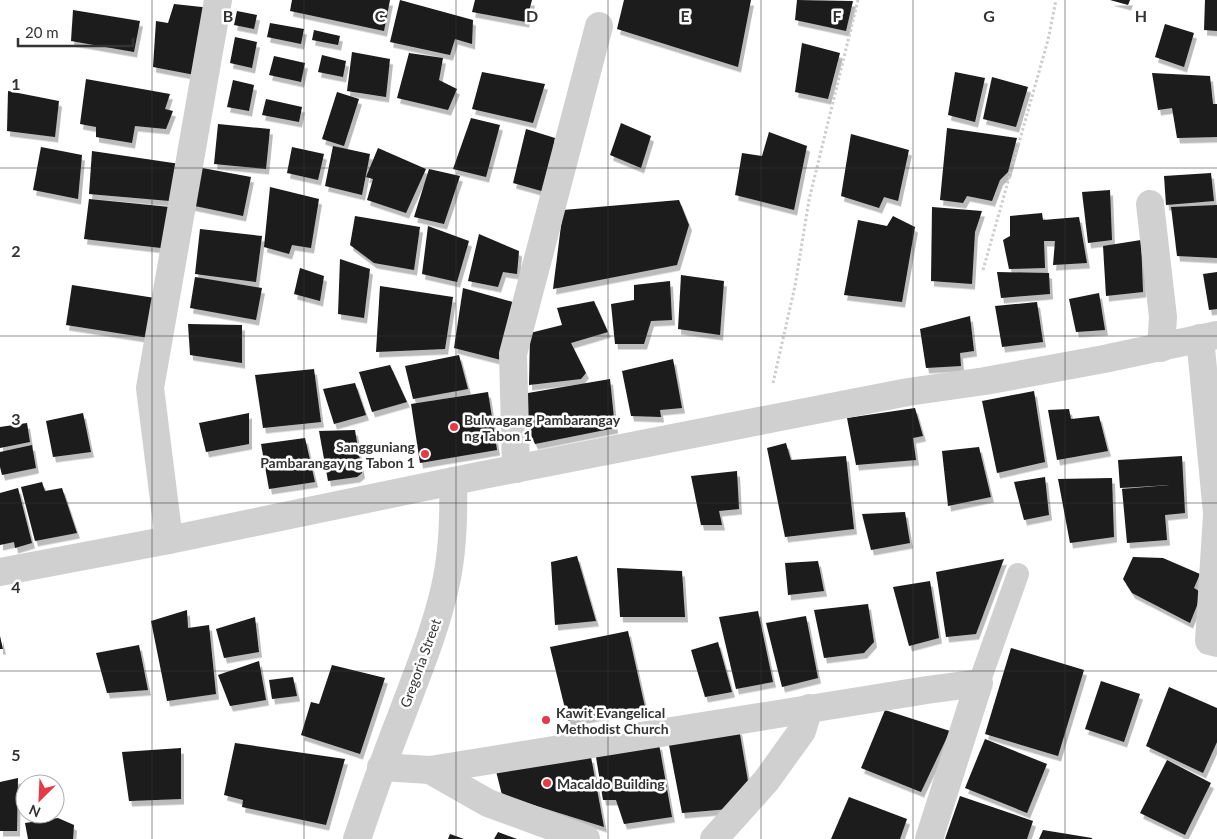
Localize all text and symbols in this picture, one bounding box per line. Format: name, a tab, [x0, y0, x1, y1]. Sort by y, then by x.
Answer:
text: B	[223, 6, 233, 25]
text: C	[375, 6, 386, 25]
text: D	[526, 6, 538, 25]
text: E	[680, 6, 690, 25]
text: F	[832, 6, 842, 25]
text: G	[983, 6, 995, 25]
text: H	[1135, 6, 1147, 25]
scale bar	[18, 15, 132, 47]
text: 20 m	[25, 23, 59, 41]
text: 1	[11, 74, 21, 93]
text: 2	[11, 241, 21, 260]
text: 3	[11, 409, 21, 428]
place label: Bulwagang Pambarangay ng Tabon 1	[464, 411, 621, 444]
marker: Bulwagang Pambarangay ng Tabon 1	[448, 421, 460, 433]
place label: Sangguniang Pambarangay ng Tabon 1	[260, 438, 416, 471]
marker: Sangguniang Pambarangay ng Tabon 1	[419, 448, 431, 460]
text: 4	[11, 577, 21, 596]
street label: Gregoria Street	[396, 616, 444, 710]
place label: Kawit Evangelical Methodist Church	[556, 704, 669, 737]
marker: Kawit Evangelical Methodist Church	[540, 714, 552, 726]
text: 5	[11, 745, 21, 764]
north arrow	[15, 774, 65, 824]
place label: Macaldo Building	[557, 775, 665, 792]
marker: Macaldo Building	[541, 777, 553, 789]
text: N	[26, 801, 43, 821]

